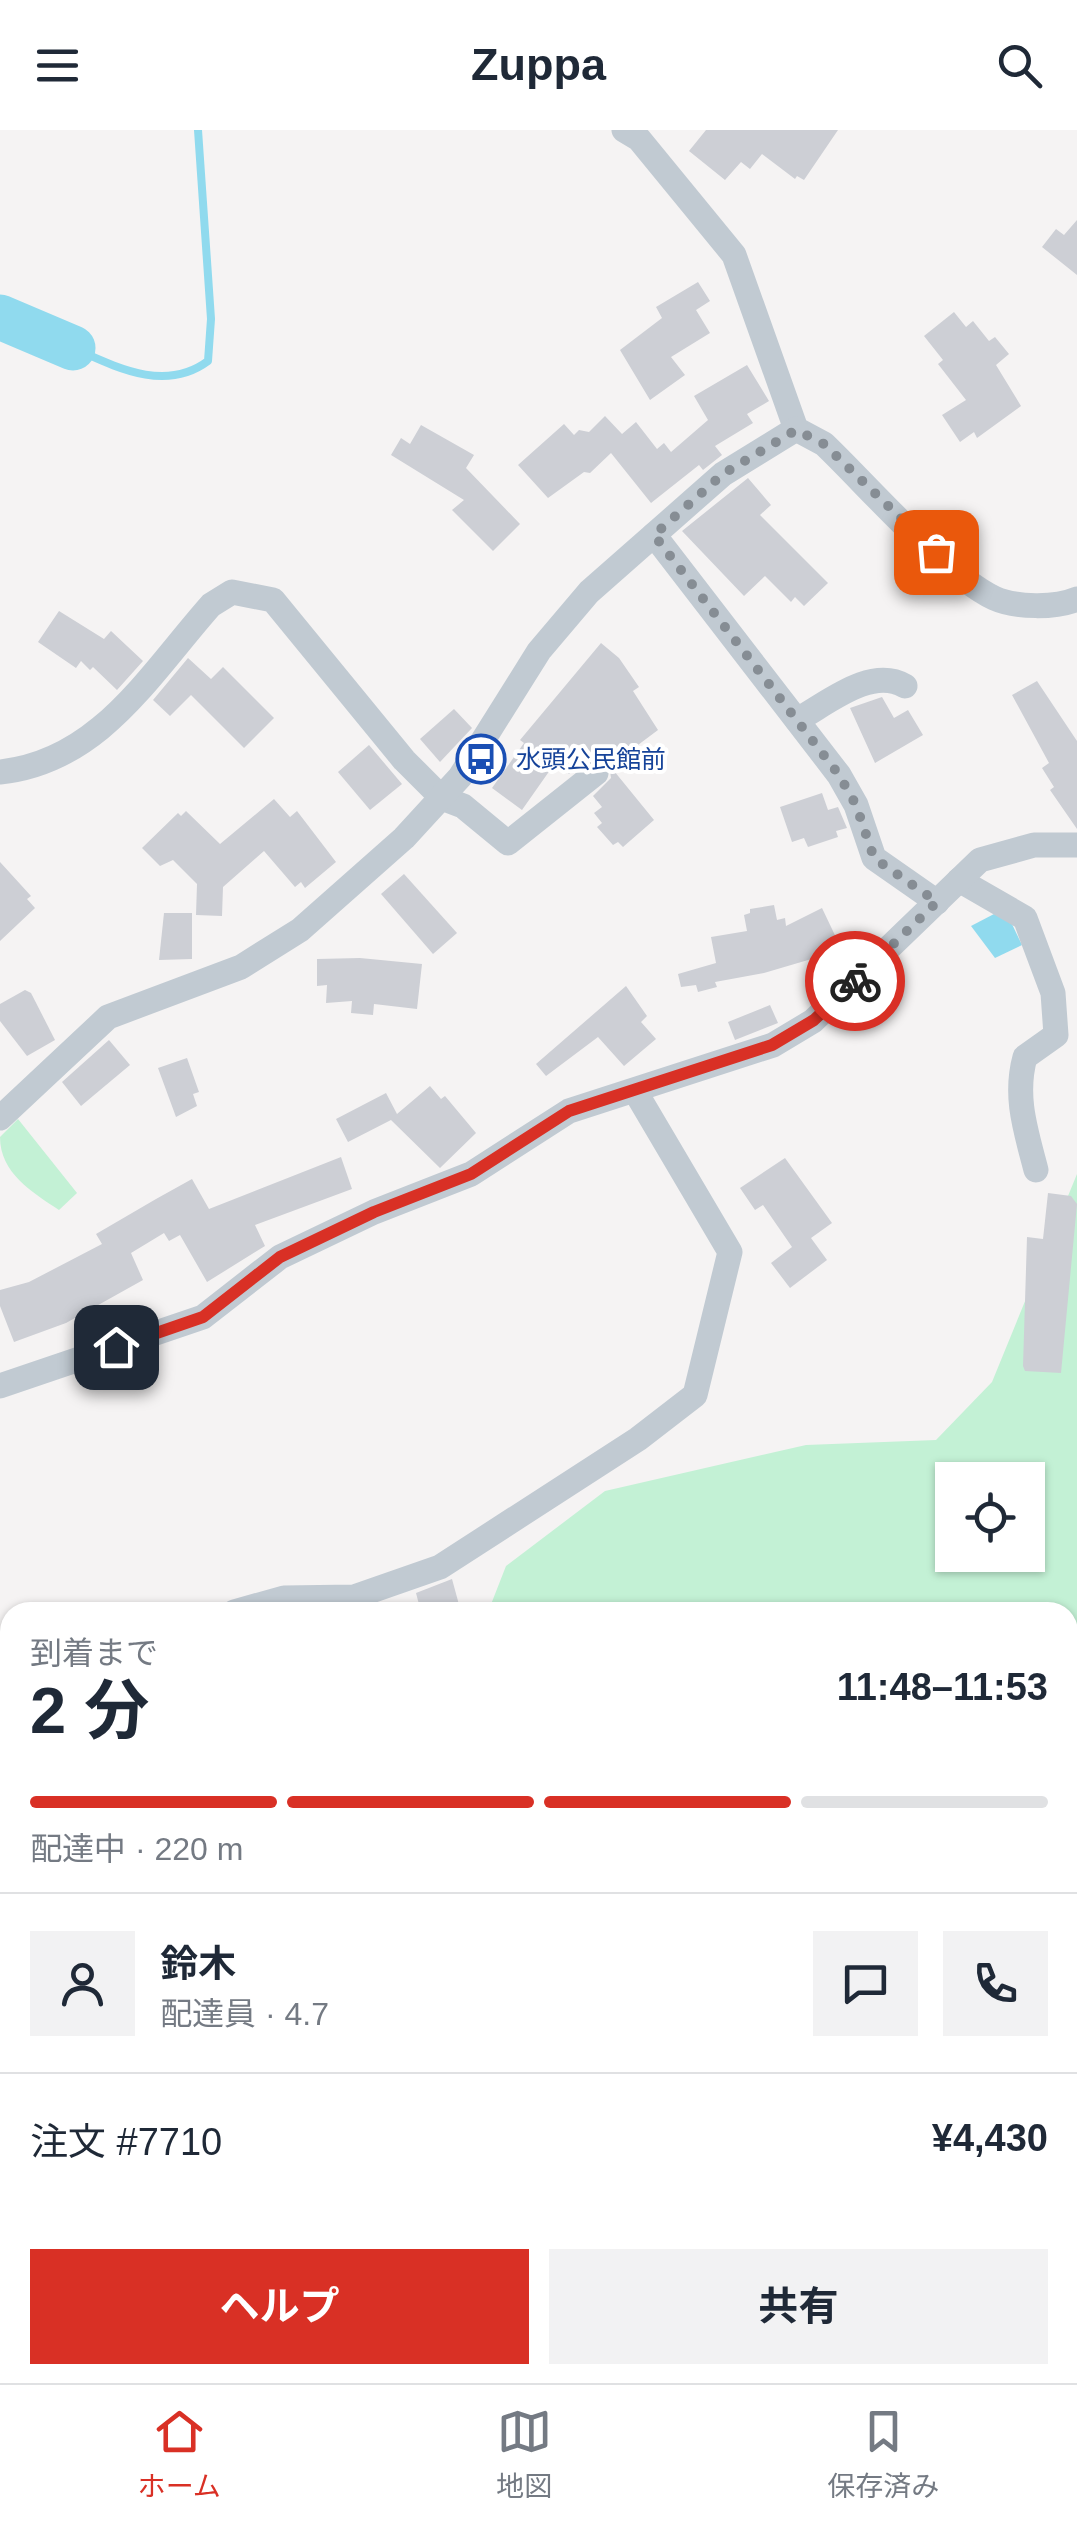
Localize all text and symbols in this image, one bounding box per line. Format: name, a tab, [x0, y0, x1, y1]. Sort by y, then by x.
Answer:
icon: menu	[30, 38, 85, 93]
icon: search	[992, 38, 1047, 93]
text: Zuppa	[471, 39, 606, 90]
pin	[894, 510, 979, 595]
icon: bag	[909, 525, 964, 580]
bus stop icon: 水頭公民館前	[455, 733, 507, 785]
place label: 水頭公民館前	[516, 745, 666, 773]
courier	[805, 931, 905, 1031]
icon: bike	[828, 954, 883, 1009]
pin	[74, 1305, 159, 1390]
icon: home	[89, 1320, 144, 1375]
map controls	[935, 1462, 1045, 1572]
button: locate	[935, 1462, 1045, 1572]
text: 到着まで	[30, 1635, 158, 1671]
text: 11:48–11:53	[837, 1666, 1048, 1708]
text: 2 分	[30, 1674, 149, 1747]
text: 配達中 · 220 m	[30, 1831, 243, 1867]
button: person	[30, 1931, 135, 2036]
button: chat	[813, 1931, 918, 2036]
button: phone	[943, 1931, 1048, 2036]
text: 鈴木	[160, 1943, 236, 1985]
text: 配達員 · 4.7	[160, 1996, 329, 2032]
text: ¥4,430	[932, 2117, 1048, 2159]
text: 注文 #7710	[30, 2121, 222, 2163]
button: ヘルプ	[30, 2249, 529, 2364]
button: 共有	[549, 2249, 1048, 2364]
tab: ホーム	[138, 2404, 221, 2504]
tab: 地図	[496, 2404, 552, 2504]
tab: 保存済み	[827, 2404, 939, 2504]

